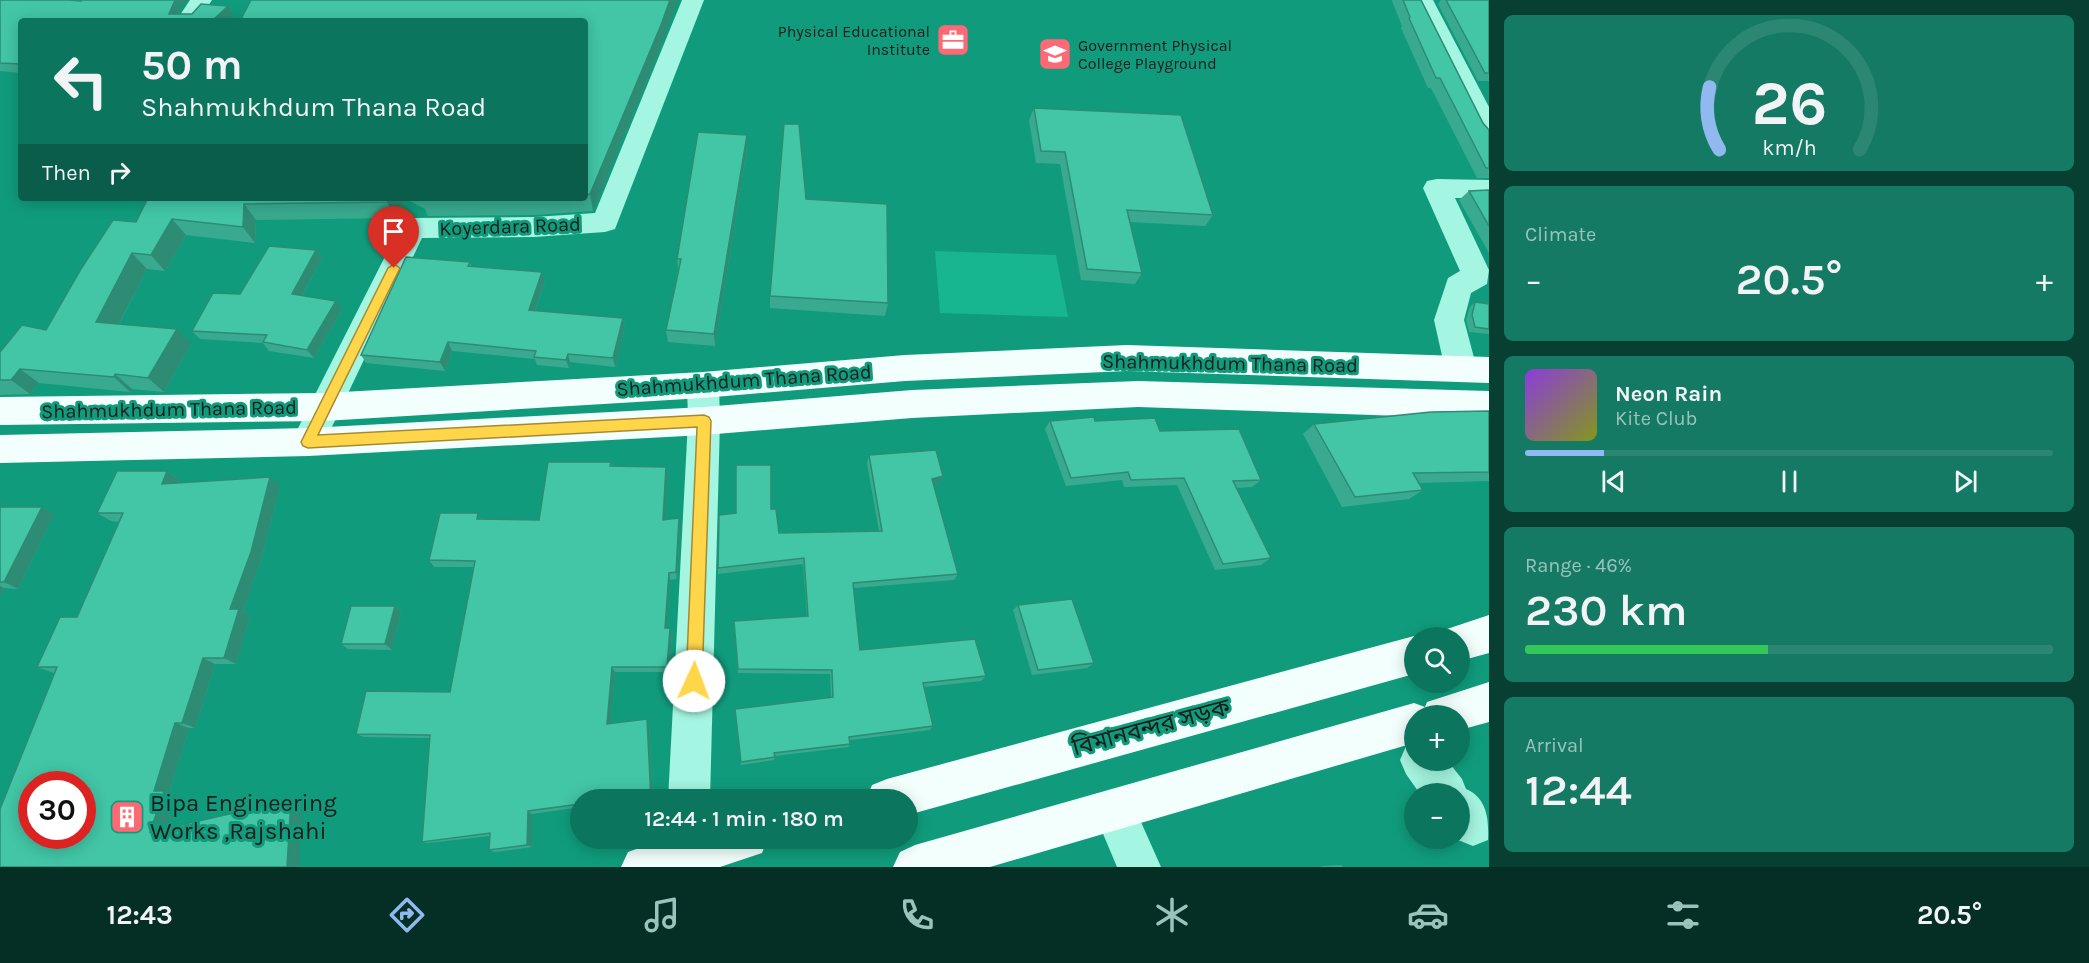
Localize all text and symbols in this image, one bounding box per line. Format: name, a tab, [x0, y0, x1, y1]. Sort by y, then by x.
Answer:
place label: Physical Educational Institute	[778, 22, 930, 59]
office icon: Physical Educational Institute	[935, 22, 971, 58]
school or university icon: Government Physical College Playground	[1037, 36, 1073, 72]
place label: Government Physical College Playground	[1078, 36, 1232, 73]
text: 50 m	[141, 40, 243, 90]
icon: left	[42, 42, 120, 120]
text: 26	[1751, 67, 1827, 140]
text: Shahmukhdum Thana Road	[141, 91, 486, 123]
text: km/h	[1762, 135, 1816, 160]
icon: right	[103, 156, 136, 189]
text: Then	[42, 160, 91, 186]
pin	[368, 206, 419, 268]
street label: Koyerdara Road	[439, 213, 581, 240]
icon: arrive	[377, 215, 410, 248]
text: Climate	[1525, 223, 1596, 246]
text: 20.5°	[1736, 253, 1842, 305]
text: −	[1525, 261, 1542, 299]
text: +	[2036, 261, 2053, 299]
street label: Shahmukhdum Thana Road	[1102, 350, 1358, 377]
street label: Shahmukhdum Thana Road	[616, 360, 872, 401]
text: Neon Rain	[1615, 381, 1722, 407]
street label: Shahmukhdum Thana Road	[41, 396, 297, 423]
text: Kite Club	[1615, 407, 1697, 430]
icon: previous	[1597, 465, 1630, 498]
icon: pause	[1773, 465, 1806, 498]
icon: next	[1949, 465, 1982, 498]
text: Range · 46%	[1525, 554, 1632, 577]
text: 230 km	[1525, 584, 1688, 636]
map controls	[1404, 627, 1470, 849]
button: search	[1404, 627, 1470, 693]
position arrow	[662, 649, 726, 713]
street label: বিমানবন্দর সড়ক	[1068, 692, 1234, 762]
button: +	[1404, 705, 1470, 771]
text: Arrival	[1525, 734, 1584, 757]
text: 12:44	[1525, 764, 1632, 816]
speed limit sign: 30	[18, 771, 96, 849]
button: −	[1404, 783, 1470, 849]
place label: Bipa Engineering Works ,Rajshahi	[150, 789, 337, 845]
building icon: Bipa Engineering Works ,Rajshahi	[109, 799, 145, 835]
text: 12:44 · 1 min · 180 m	[644, 806, 844, 832]
icon: directions	[386, 894, 428, 936]
icon: music	[641, 894, 683, 936]
icon: phone	[896, 894, 938, 936]
icon: climate	[1151, 894, 1193, 936]
icon: car	[1407, 894, 1449, 936]
icon: filters	[1662, 894, 1704, 936]
text: 12:43	[107, 899, 173, 931]
text: 20.5°	[1917, 899, 1982, 931]

